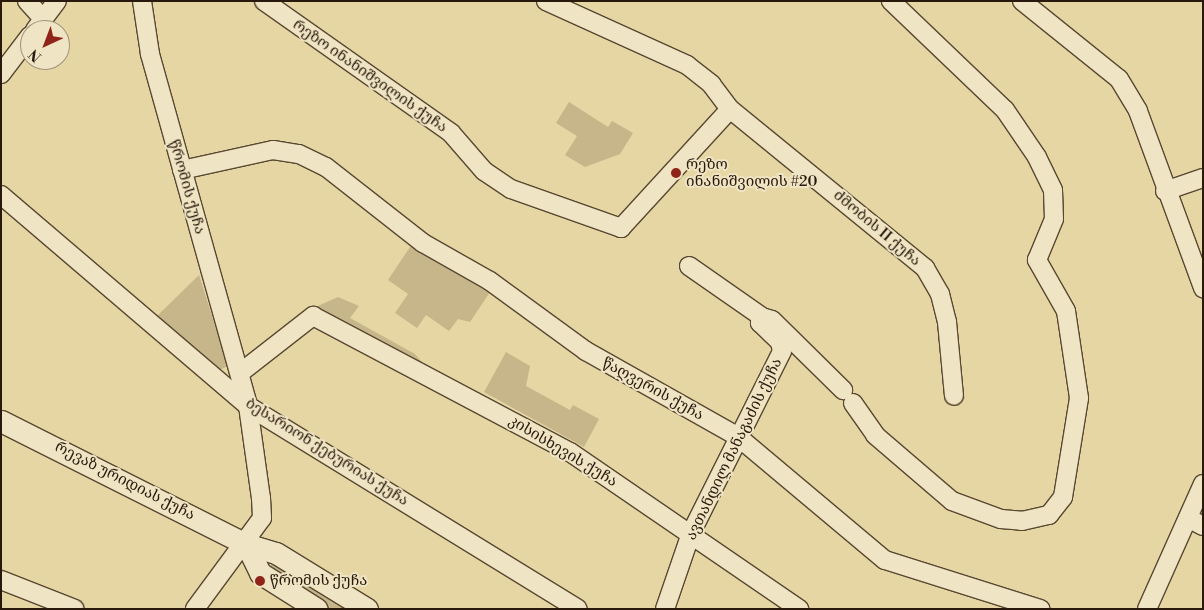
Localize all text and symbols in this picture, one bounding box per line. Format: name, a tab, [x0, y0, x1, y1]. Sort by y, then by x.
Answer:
street label: რეზო ინანიშვილის ქუჩა	[289, 16, 451, 136]
north arrow	[20, 20, 70, 70]
text: N	[25, 45, 46, 66]
street label: წრომის ქუჩა	[165, 138, 209, 236]
place label: რეზო ინანიშვილის #20	[686, 155, 817, 190]
marker: რეზო ინანიშვილის #20	[670, 167, 682, 179]
street label: ძმობის II ქუჩა	[830, 186, 924, 270]
street label: წაღვერის ქუჩა	[599, 354, 707, 424]
street label: ავთანდილ მანაგაძის ქუჩა	[682, 355, 786, 543]
street label: ბესარიონ ქებურიას ქუჩა	[242, 394, 412, 510]
street label: კისისხევის ქუჩა	[505, 411, 621, 491]
street label: რევაზ ურიდიას ქუჩა	[52, 438, 198, 524]
place label: წრომის ქუჩა	[270, 572, 367, 590]
marker: წრომის ქუჩა	[254, 575, 266, 587]

